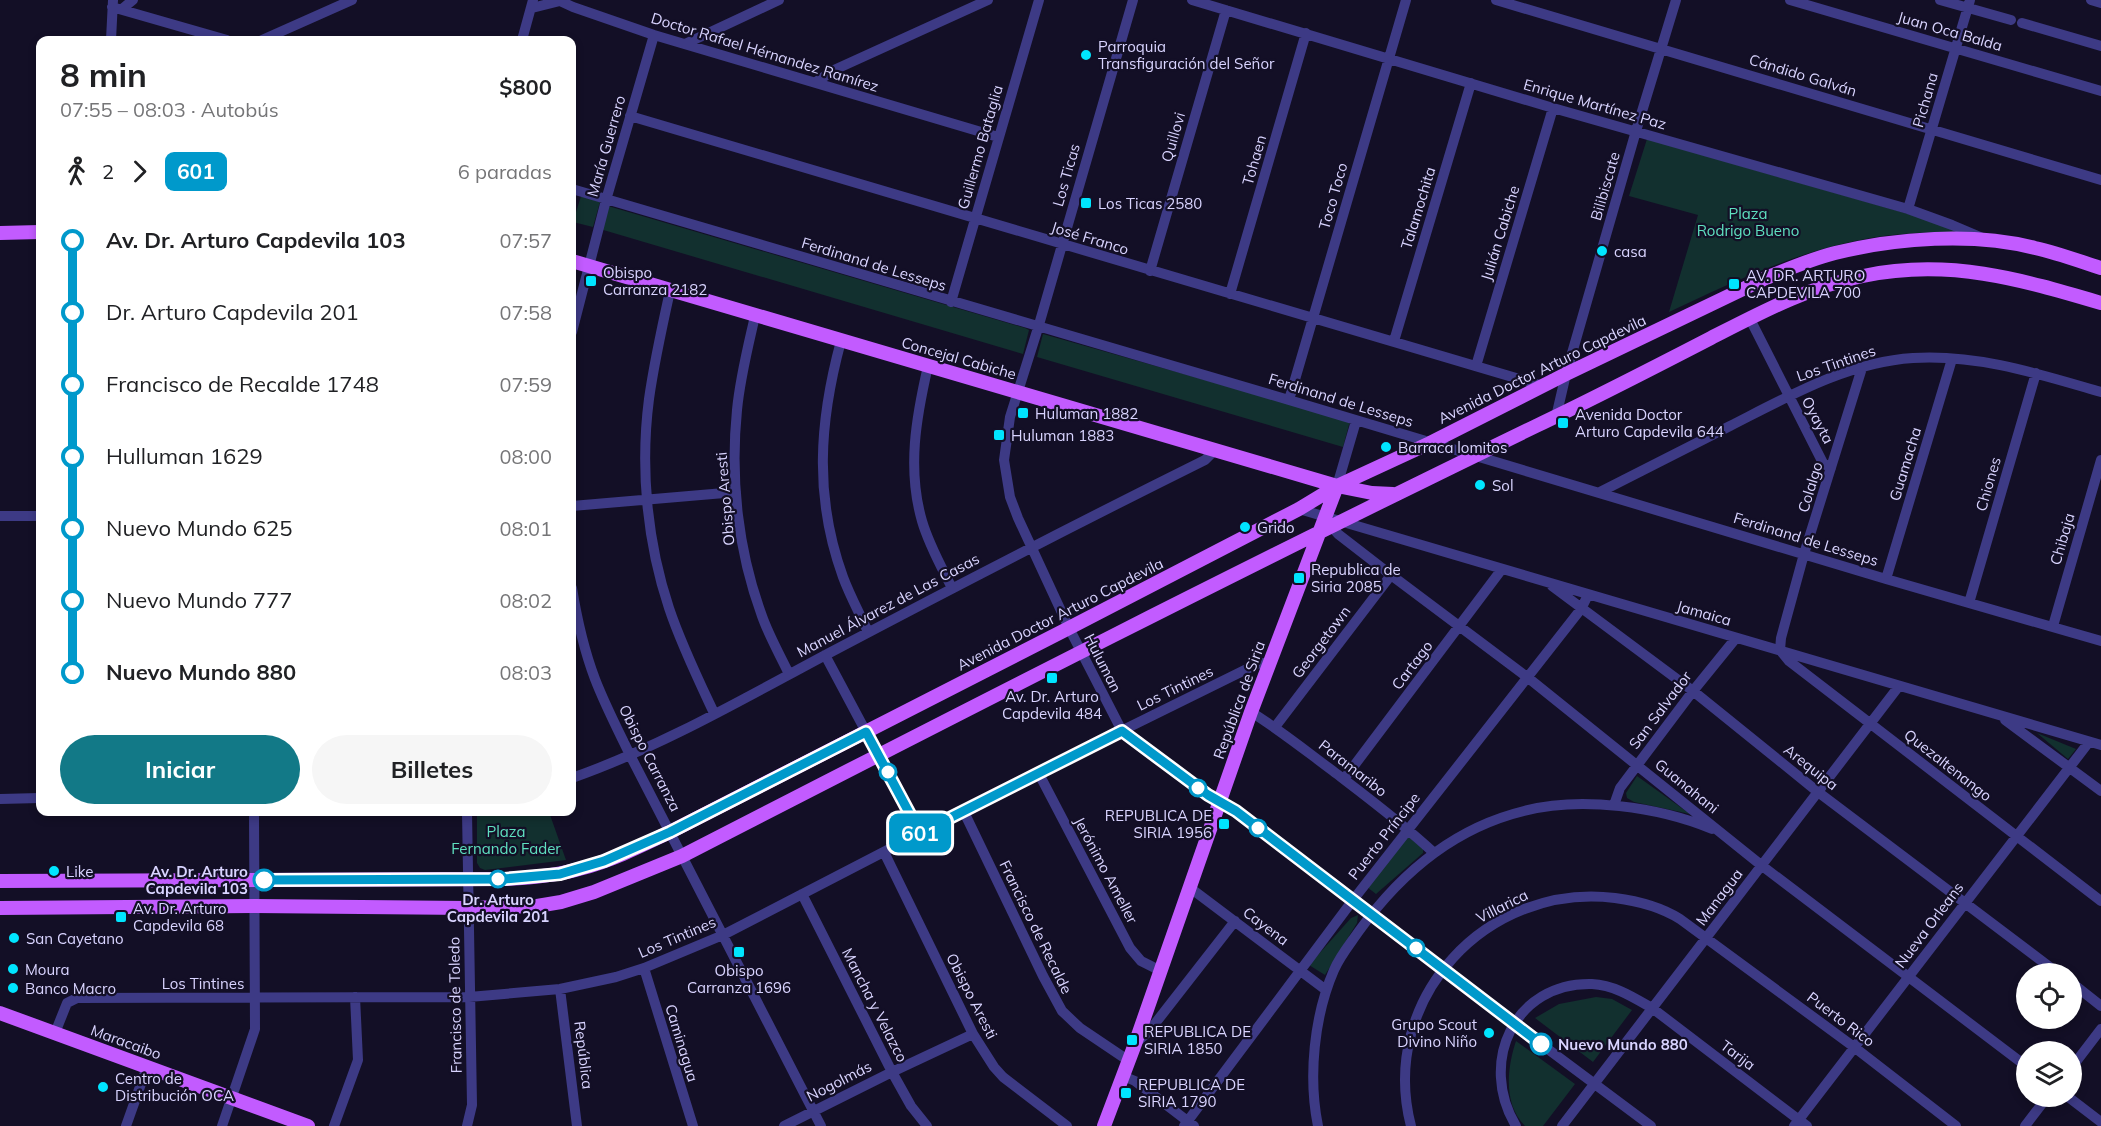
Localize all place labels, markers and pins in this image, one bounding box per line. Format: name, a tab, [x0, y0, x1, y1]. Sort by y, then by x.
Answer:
place label: Parroquia Transfiguración del Señor	[1098, 37, 1275, 73]
marker: Parroquia Transfiguración del Señor	[1079, 48, 1093, 62]
place label: Los Ticas 2580	[1098, 194, 1202, 213]
marker: Los Ticas 2580	[1079, 196, 1093, 210]
place label: casa	[1614, 242, 1647, 261]
marker: casa	[1595, 244, 1609, 258]
place label: Obispo Carranza 2182	[603, 263, 707, 299]
place label: AV. DR. ARTURO CAPDEVILA 700	[1746, 266, 1865, 302]
marker: Obispo Carranza 2182	[584, 274, 598, 288]
marker: AV. DR. ARTURO CAPDEVILA 700	[1727, 277, 1741, 291]
place label: Huluman 1882	[1035, 404, 1138, 423]
place label: Avenida Doctor Arturo Capdevila 644	[1575, 405, 1724, 441]
marker: Huluman 1882	[1016, 406, 1030, 420]
marker: Avenida Doctor Arturo Capdevila 644	[1556, 416, 1570, 430]
place label: Huluman 1883	[1011, 426, 1114, 445]
marker: Huluman 1883	[992, 428, 1006, 442]
place label: Barraca lomitos	[1398, 438, 1507, 457]
marker: Barraca lomitos	[1379, 440, 1393, 454]
place label: Sol	[1492, 476, 1513, 495]
marker: Sol	[1473, 478, 1487, 492]
place label: Grido	[1257, 518, 1295, 537]
marker: Grido	[1238, 520, 1252, 534]
place label: Republica de Siria 2085	[1311, 560, 1401, 596]
marker: Republica de Siria 2085	[1292, 571, 1306, 585]
marker: Av. Dr. Arturo Capdevila 484	[1045, 671, 1059, 685]
place label: Av. Dr. Arturo Capdevila 484	[1002, 687, 1102, 723]
unlabelled marker	[879, 763, 897, 781]
unlabelled marker	[1189, 779, 1207, 797]
place label: REPUBLICA DE SIRIA 1956	[1105, 806, 1212, 842]
marker: REPUBLICA DE SIRIA 1956	[1217, 817, 1231, 831]
unlabelled marker	[1249, 819, 1267, 837]
place label: Like	[66, 862, 93, 881]
place label: Av. Dr. Arturo Capdevila 103	[146, 862, 248, 898]
marker: Like	[47, 864, 61, 878]
marker: Av. Dr. Arturo Capdevila 103	[253, 869, 275, 891]
marker: Dr. Arturo Capdevila 201	[489, 870, 507, 888]
place label: Dr. Arturo Capdevila 201	[447, 890, 549, 926]
place label: Av. Dr. Arturo Capdevila 68	[133, 899, 227, 935]
marker: Av. Dr. Arturo Capdevila 68	[114, 910, 128, 924]
place label: San Cayetano	[26, 929, 124, 948]
marker: San Cayetano	[7, 931, 21, 945]
unlabelled marker	[1407, 939, 1425, 957]
marker: Obispo Carranza 1696	[732, 945, 746, 959]
place label: Moura	[25, 960, 69, 979]
place label: Obispo Carranza 1696	[687, 961, 791, 997]
marker: Moura	[6, 962, 20, 976]
place label: Banco Macro	[25, 979, 116, 998]
marker: Banco Macro	[6, 981, 20, 995]
place label: Grupo Scout Divino Niño	[1391, 1015, 1477, 1051]
place label: REPUBLICA DE SIRIA 1850	[1144, 1022, 1251, 1058]
marker: Grupo Scout Divino Niño	[1482, 1026, 1496, 1040]
marker: REPUBLICA DE SIRIA 1850	[1125, 1033, 1139, 1047]
marker: Nuevo Mundo 880	[1530, 1033, 1552, 1055]
place label: Nuevo Mundo 880	[1558, 1035, 1688, 1054]
place label: Centro de Distribución OCA	[115, 1069, 234, 1105]
place label: REPUBLICA DE SIRIA 1790	[1138, 1075, 1245, 1111]
marker: Centro de Distribución OCA	[96, 1080, 110, 1094]
marker: REPUBLICA DE SIRIA 1790	[1119, 1086, 1133, 1100]

